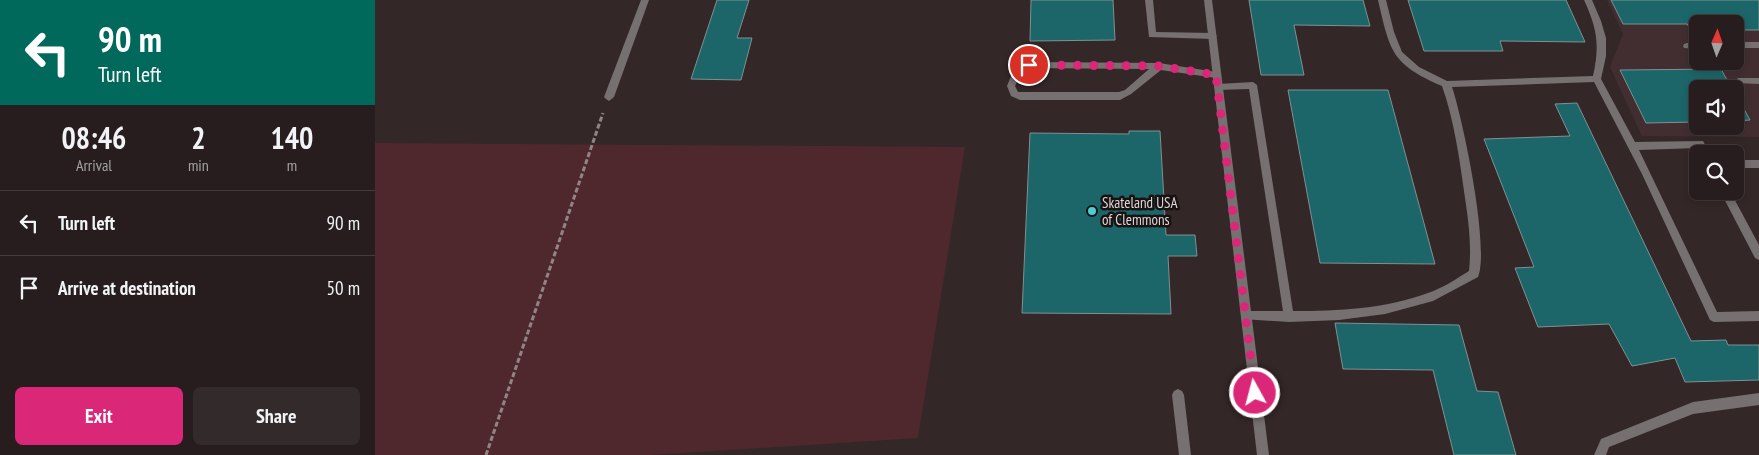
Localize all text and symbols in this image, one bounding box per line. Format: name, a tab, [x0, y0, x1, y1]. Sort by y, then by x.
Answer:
north arrow	[1689, 15, 1744, 70]
map controls	[1689, 15, 1744, 200]
text: 90 m	[98, 16, 162, 62]
icon: left	[15, 20, 80, 85]
pin	[1008, 44, 1050, 86]
icon: arrive	[1015, 51, 1043, 79]
text: Turn left	[98, 60, 162, 88]
button: sound	[1689, 80, 1744, 135]
text: 08:46	[62, 118, 126, 157]
text: 2	[191, 118, 206, 157]
text: 140	[270, 118, 313, 157]
button: search	[1689, 145, 1744, 200]
text: Arrival	[76, 155, 112, 175]
text: min	[188, 155, 209, 175]
text: m	[287, 155, 297, 175]
place label: Skateland USA of Clemmons	[1102, 193, 1178, 229]
marker: Skateland USA of Clemmons	[1086, 205, 1098, 217]
icon: left	[15, 209, 43, 237]
text: Turn left	[58, 211, 115, 235]
text: 90 m	[327, 211, 360, 235]
icon: arrive	[15, 274, 43, 302]
text: Arrive at destination	[58, 276, 196, 300]
text: 50 m	[327, 276, 360, 300]
position arrow	[1228, 366, 1280, 418]
button: Exit	[15, 387, 183, 445]
button: Share	[193, 387, 360, 445]

